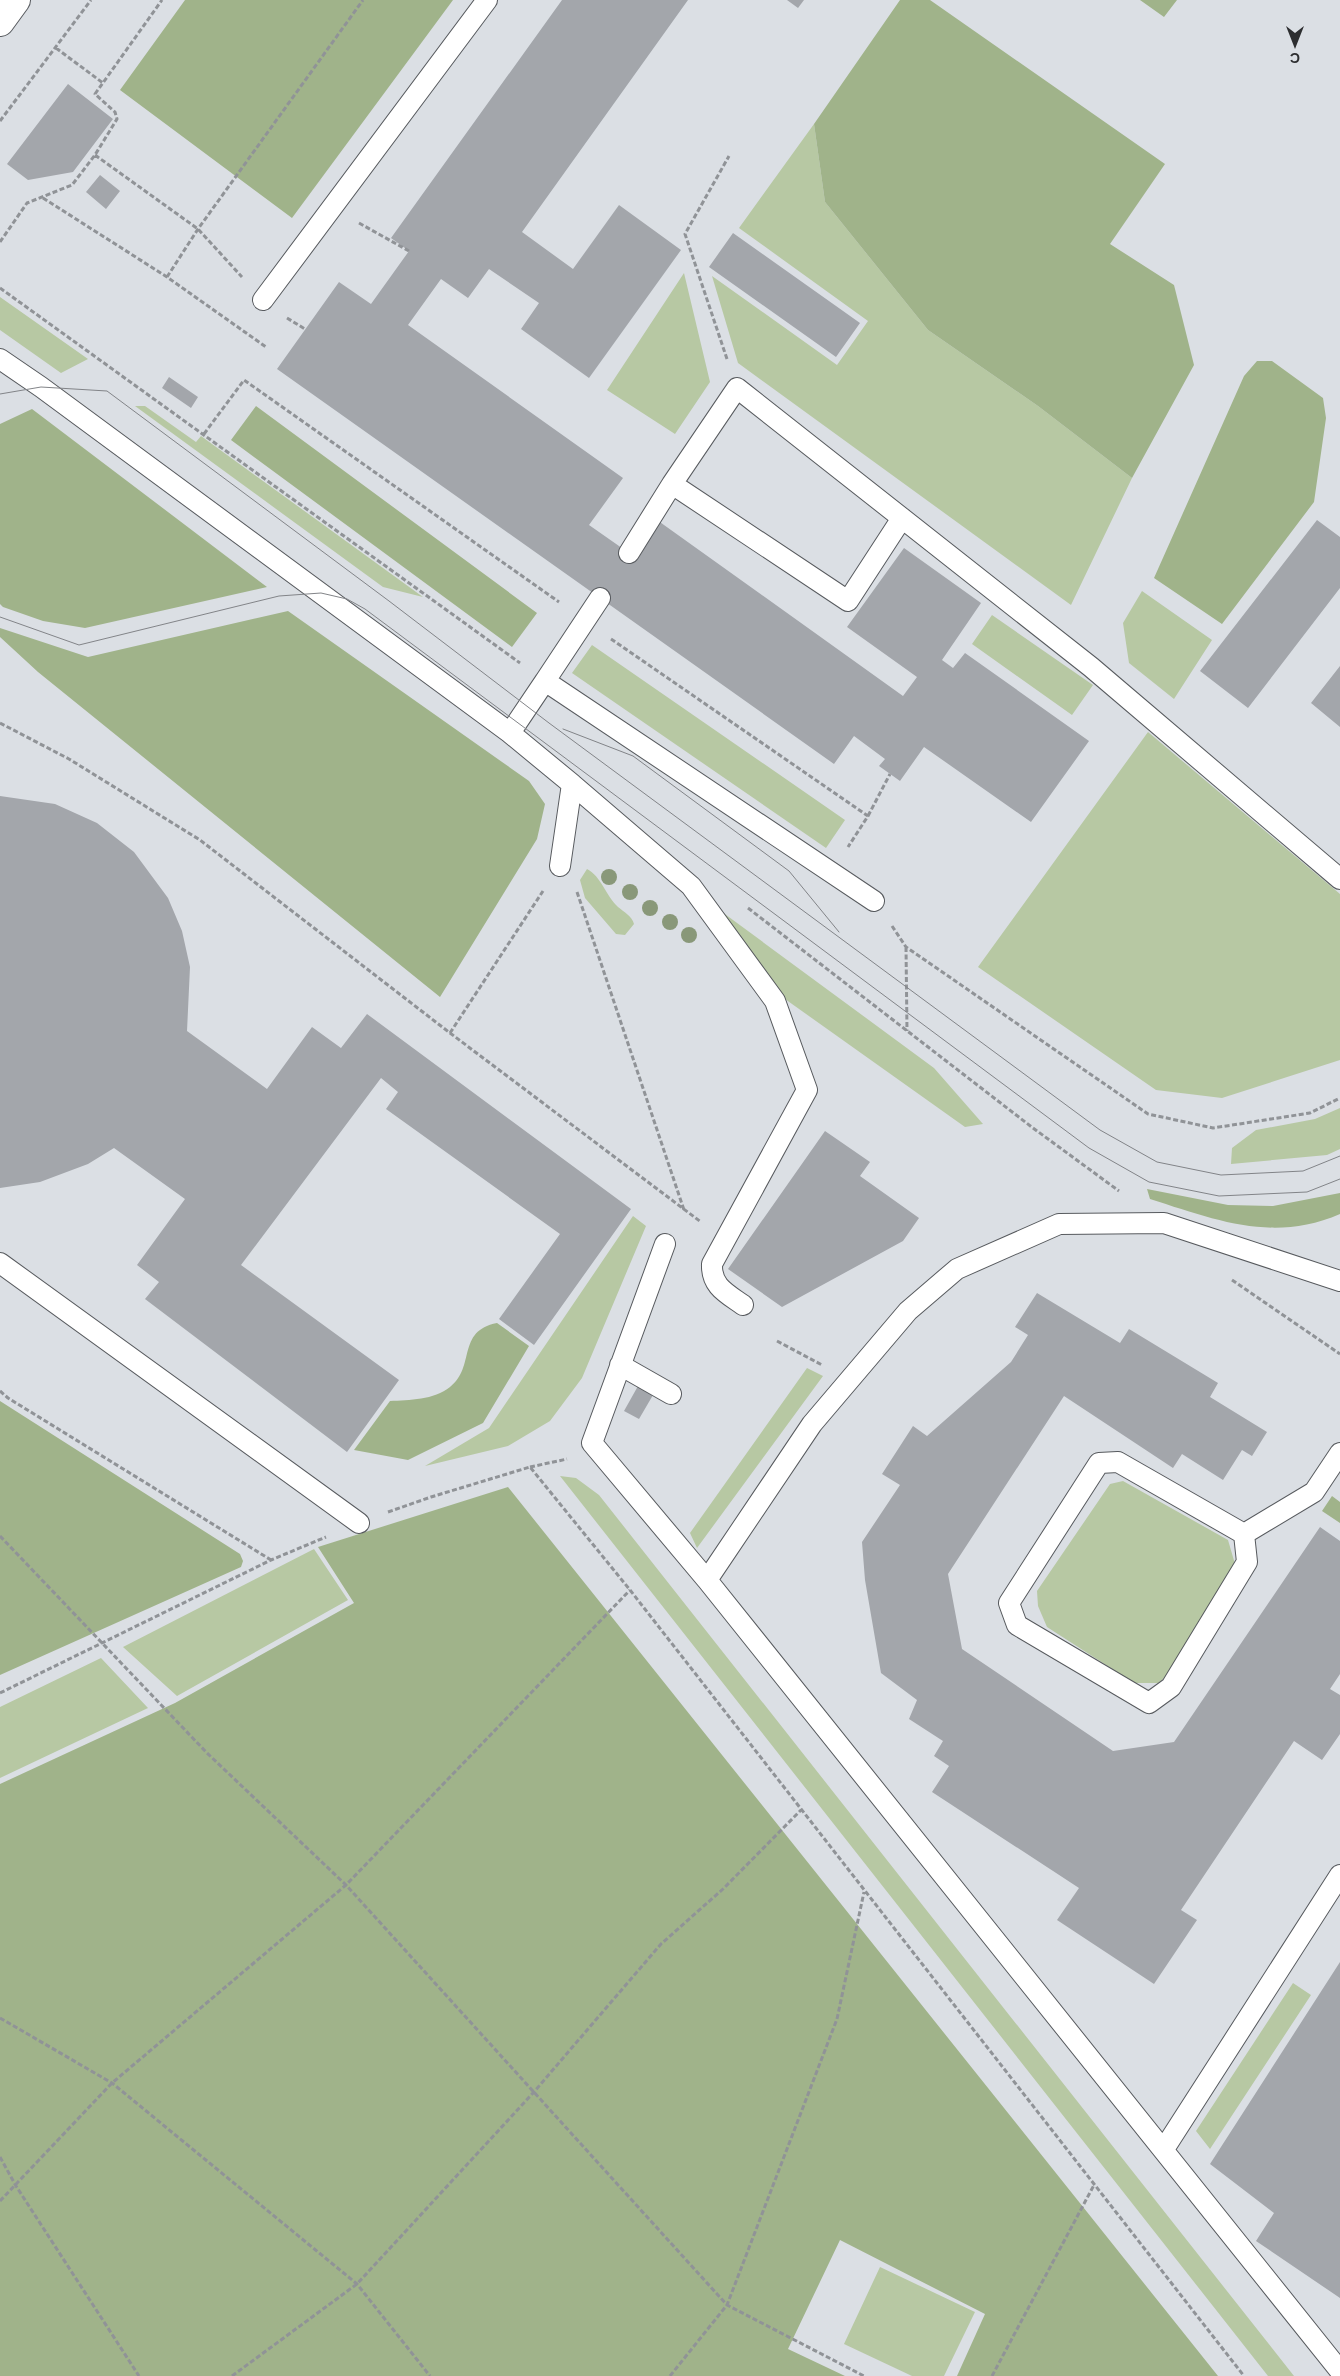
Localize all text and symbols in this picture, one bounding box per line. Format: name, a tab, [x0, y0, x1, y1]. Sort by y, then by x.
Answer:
north arrow	[1270, 20, 1320, 70]
text: С	[1290, 50, 1300, 66]

